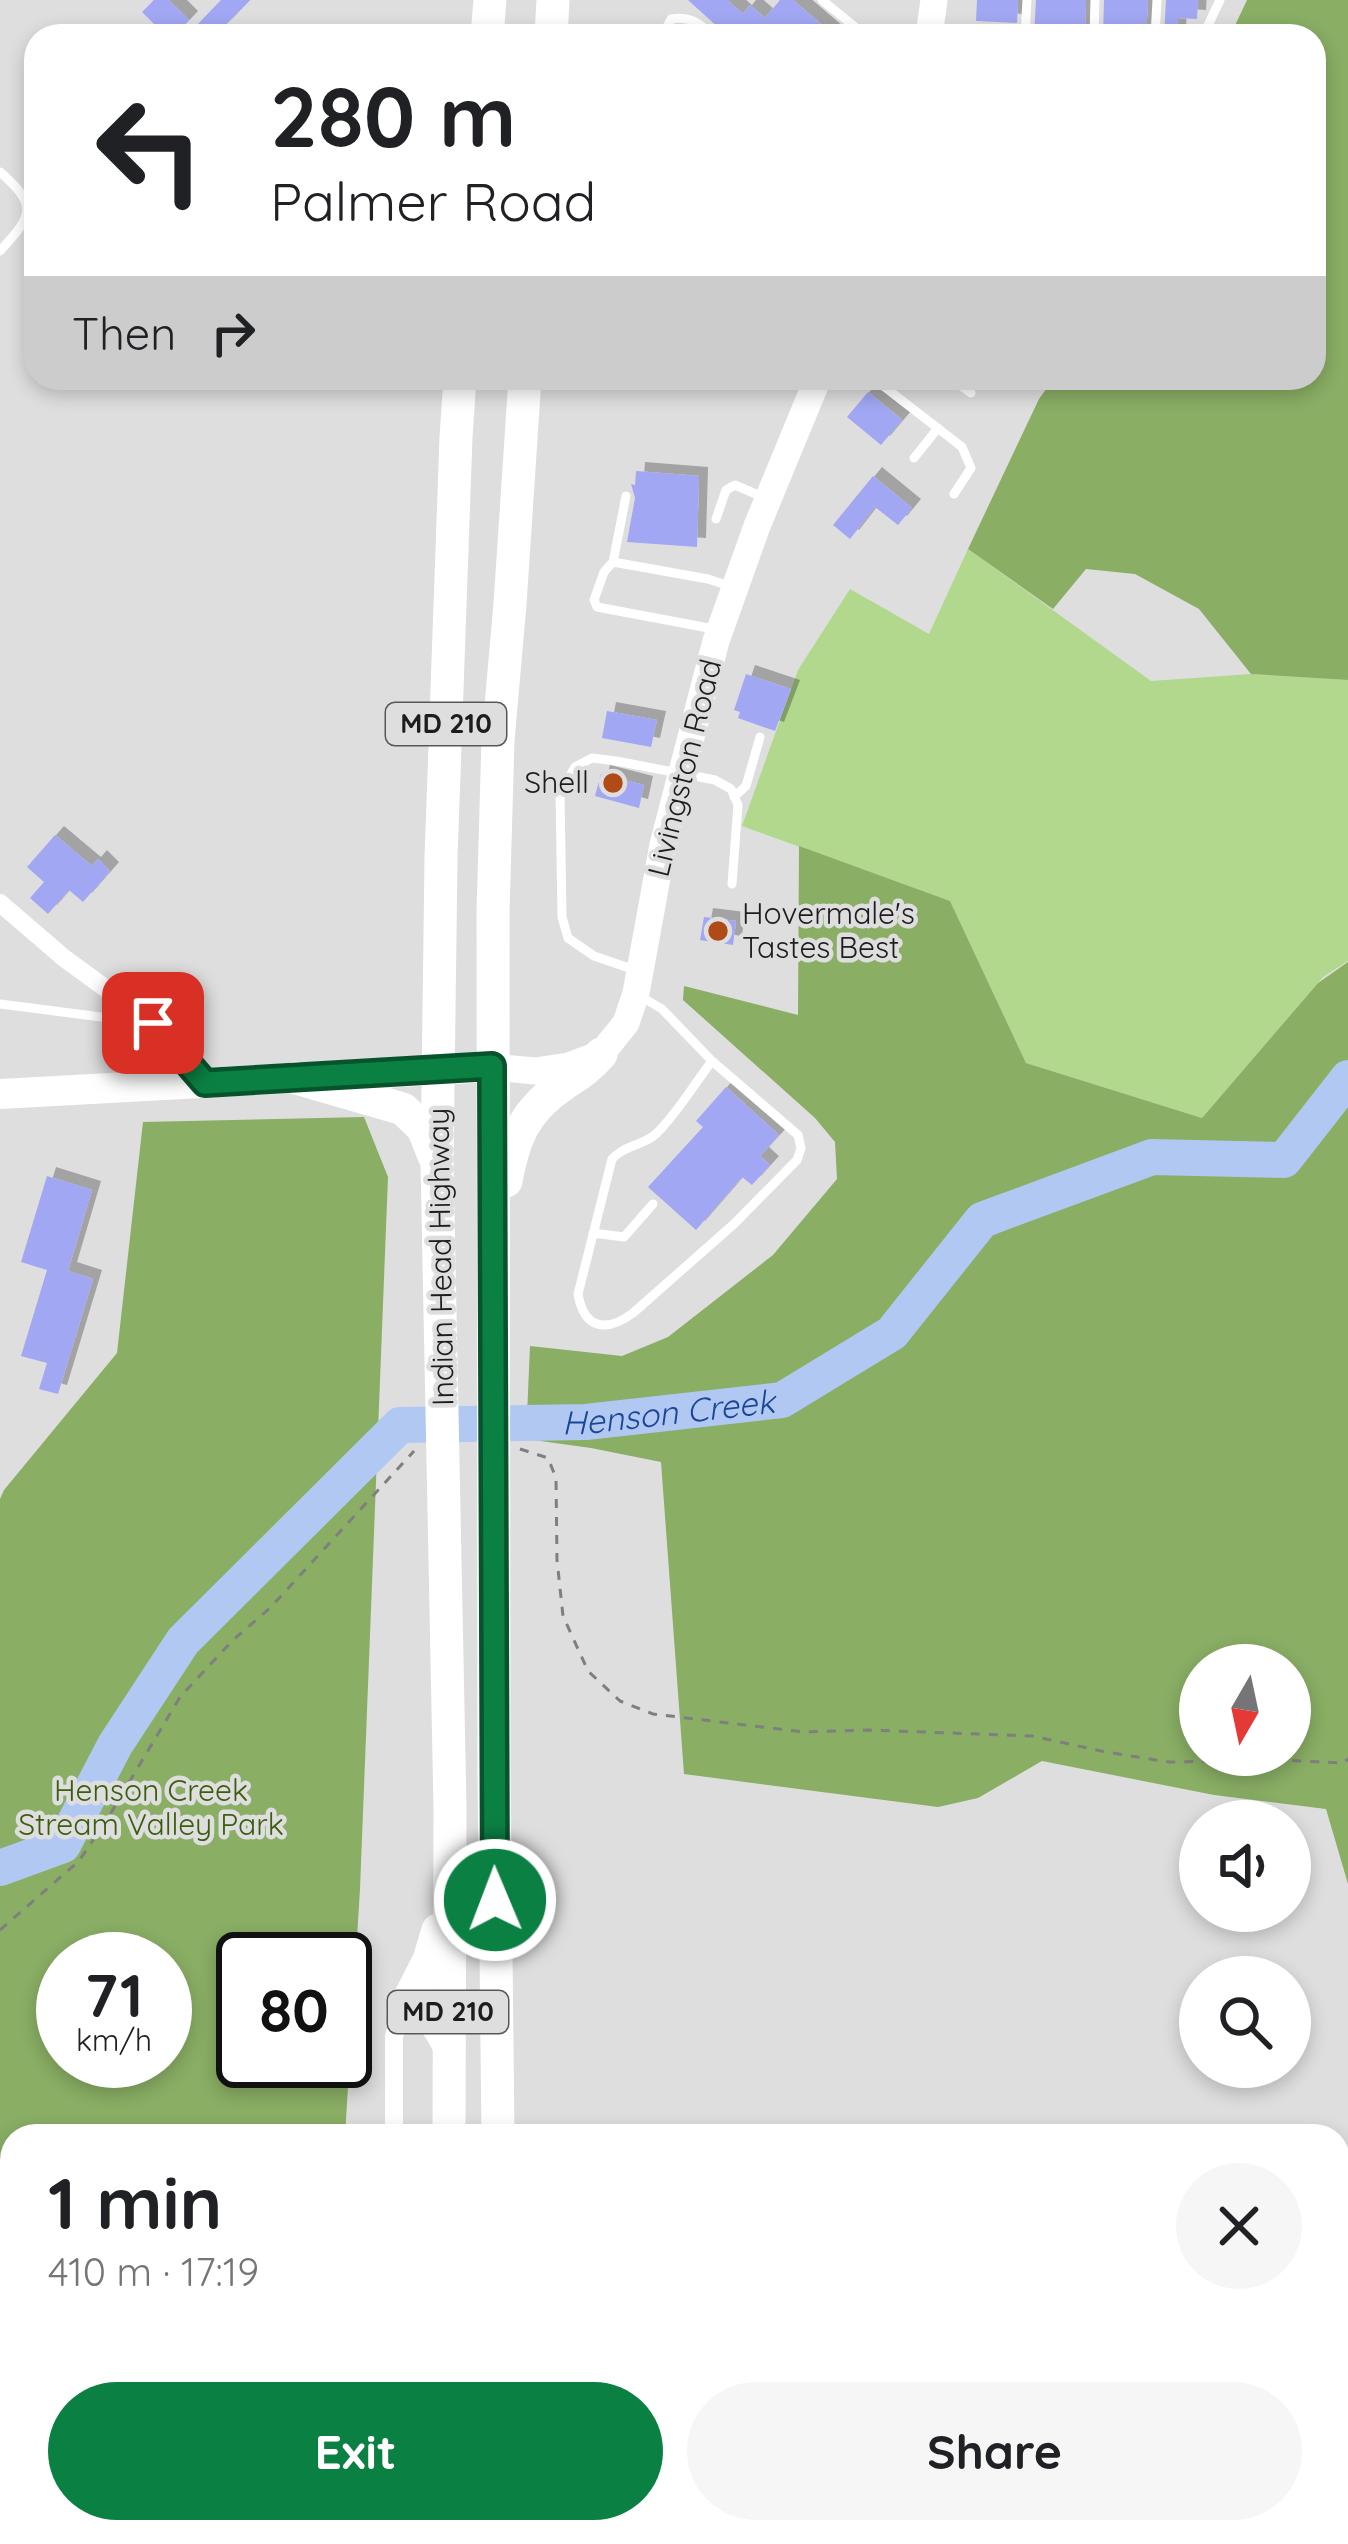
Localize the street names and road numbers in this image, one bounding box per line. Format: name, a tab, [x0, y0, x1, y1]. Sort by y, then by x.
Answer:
street label: Livingston Road	[639, 655, 729, 880]
road number: MD 210	[386, 703, 506, 745]
street label: Indian Head Highway	[418, 1108, 462, 1406]
road number: MD 210	[388, 1991, 508, 2033]

